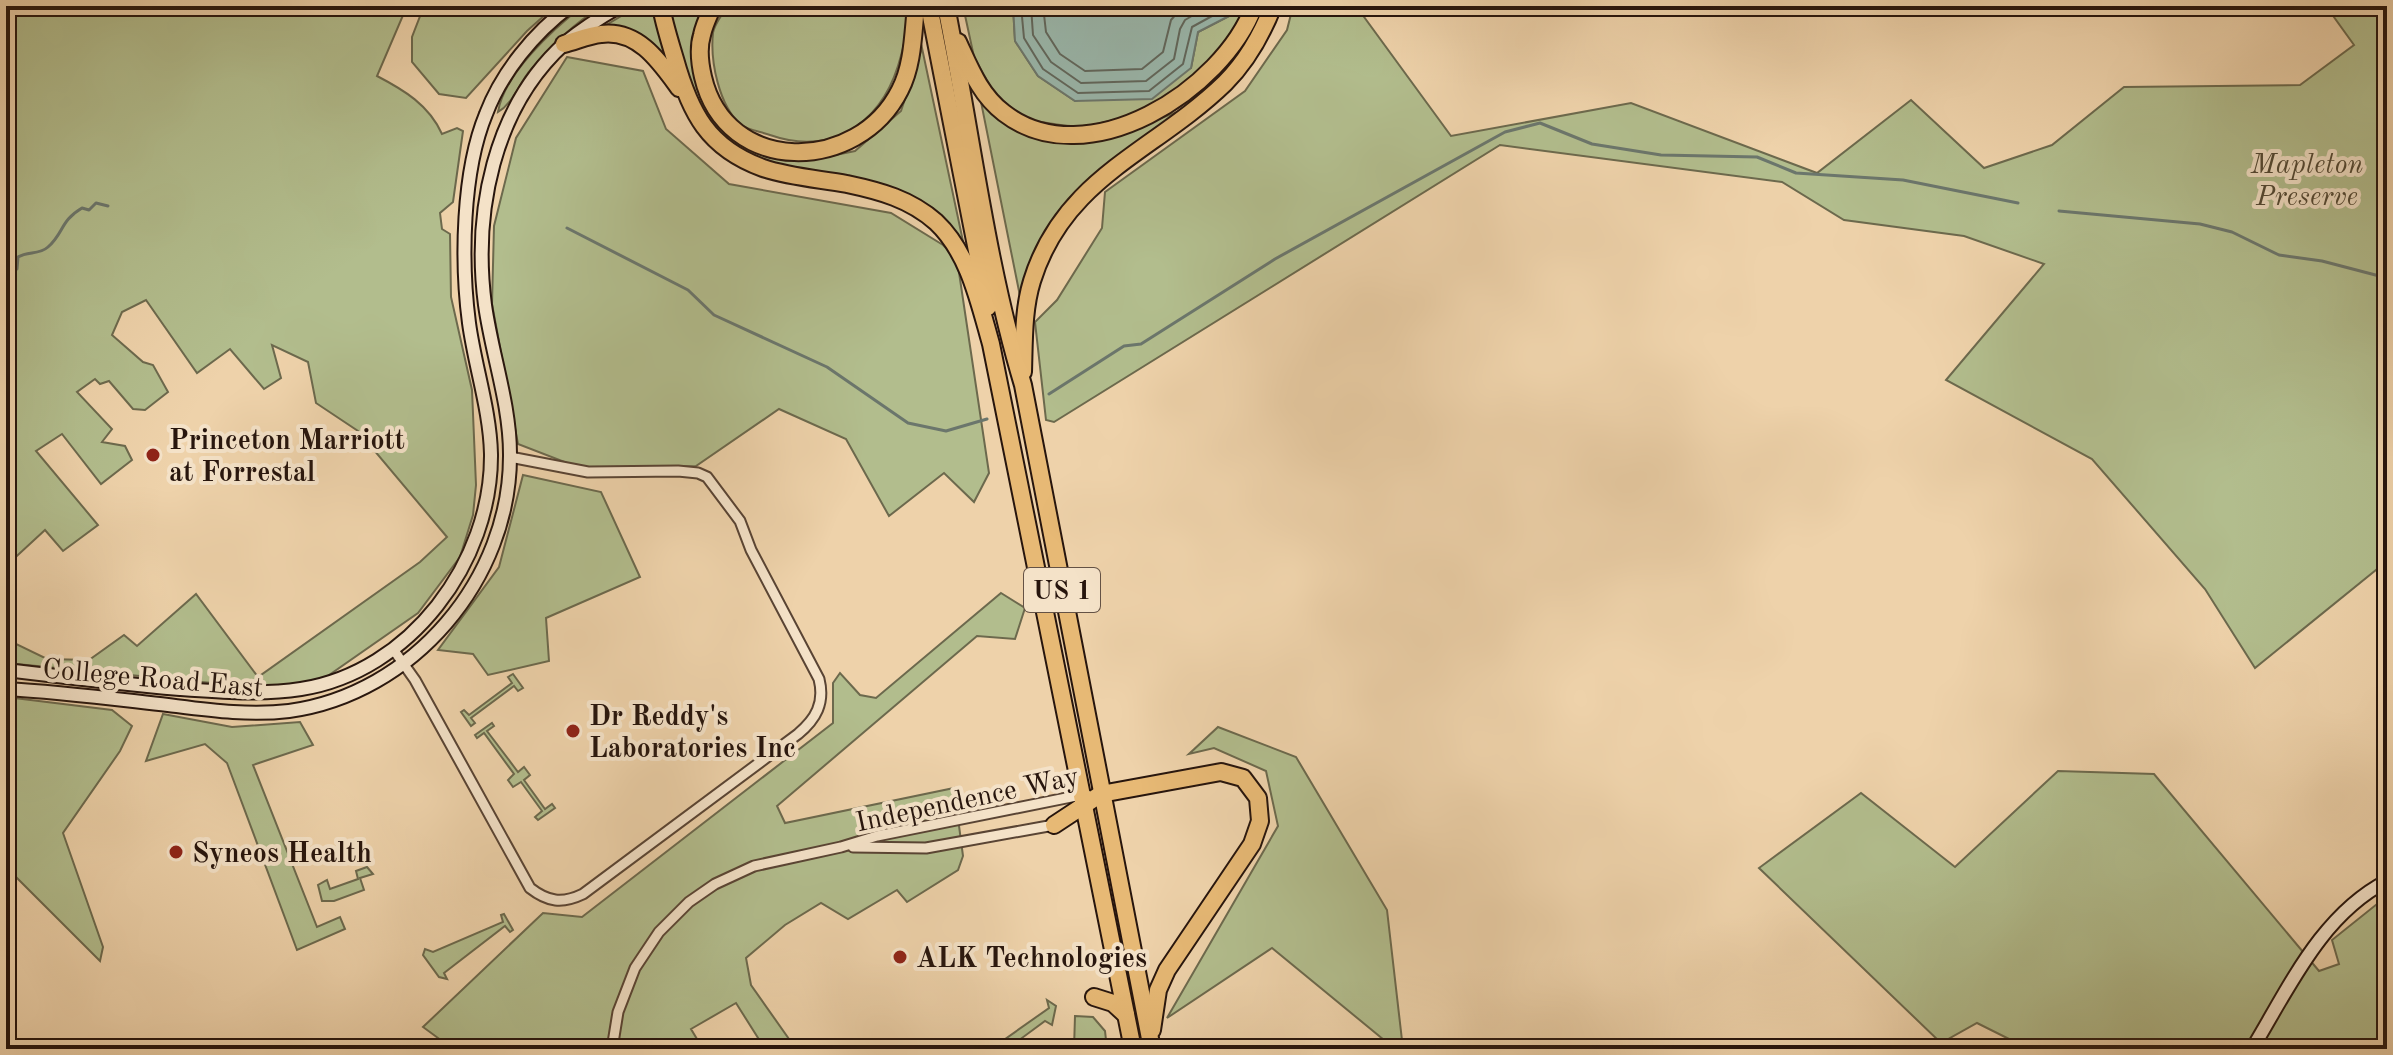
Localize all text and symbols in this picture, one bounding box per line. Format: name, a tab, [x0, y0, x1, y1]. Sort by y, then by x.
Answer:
park label: Mapleton Preserve	[2250, 152, 2363, 212]
place label: Princeton Marriott at Forrestal	[169, 428, 405, 488]
marker: Princeton Marriott at Forrestal	[144, 446, 162, 464]
road number: US 1	[1024, 568, 1100, 612]
street label: College Road East	[41, 656, 264, 704]
place label: Dr Reddy's Laboratories Inc	[589, 704, 796, 764]
marker: Dr Reddy's Laboratories Inc	[564, 722, 582, 740]
street label: Independence Way	[853, 764, 1082, 838]
place label: Syneos Health	[192, 841, 372, 869]
marker: Syneos Health	[167, 843, 185, 861]
place label: ALK Technologies	[916, 946, 1147, 974]
marker: ALK Technologies	[891, 948, 909, 966]

